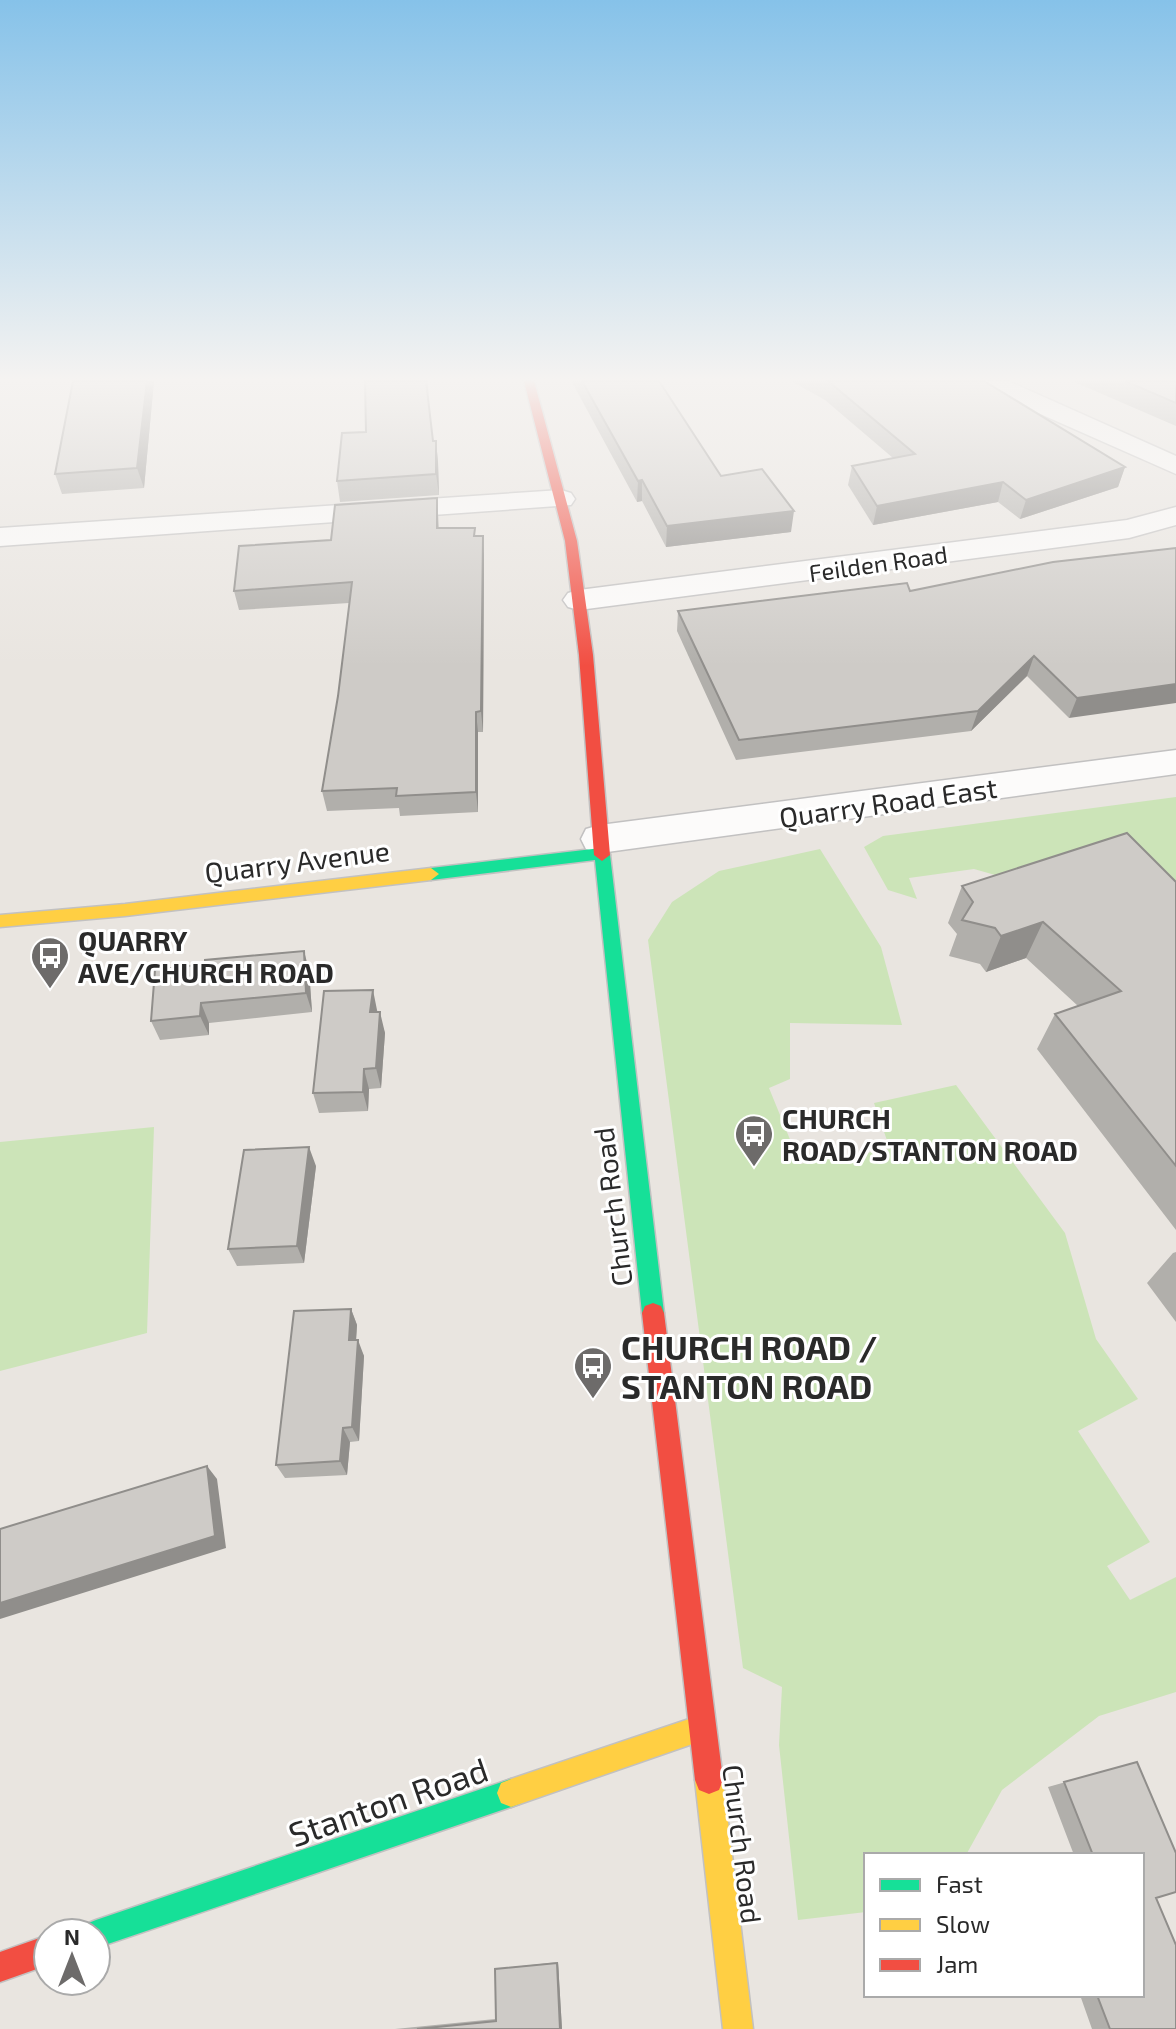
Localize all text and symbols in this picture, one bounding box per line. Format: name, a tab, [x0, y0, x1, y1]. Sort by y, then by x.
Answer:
street label: Feilden Road	[807, 539, 949, 587]
street label: Quarry Road East	[777, 770, 999, 834]
street label: Quarry Avenue	[203, 833, 391, 889]
place label: QUARRY AVE/CHURCH ROAD	[78, 923, 334, 989]
bus stop icon: QUARRY AVE/CHURCH ROAD	[29, 935, 71, 990]
place label: CHURCH ROAD/STANTON ROAD	[782, 1101, 1078, 1167]
bus stop icon: CHURCH ROAD/STANTON ROAD	[733, 1113, 775, 1168]
street label: Church Road	[585, 1126, 639, 1288]
place label: CHURCH ROAD / STANTON ROAD	[621, 1326, 877, 1406]
bus stop icon: CHURCH ROAD / STANTON ROAD	[572, 1345, 614, 1400]
street label: Stanton Road	[283, 1748, 493, 1854]
street label: Church Road	[716, 1763, 770, 1925]
legend	[864, 1853, 1144, 1997]
text: Fast	[936, 1869, 983, 1898]
text: Slow	[936, 1909, 990, 1938]
north arrow	[32, 1917, 112, 1997]
text: N	[64, 1923, 80, 1949]
text: Jam	[936, 1949, 978, 1978]

